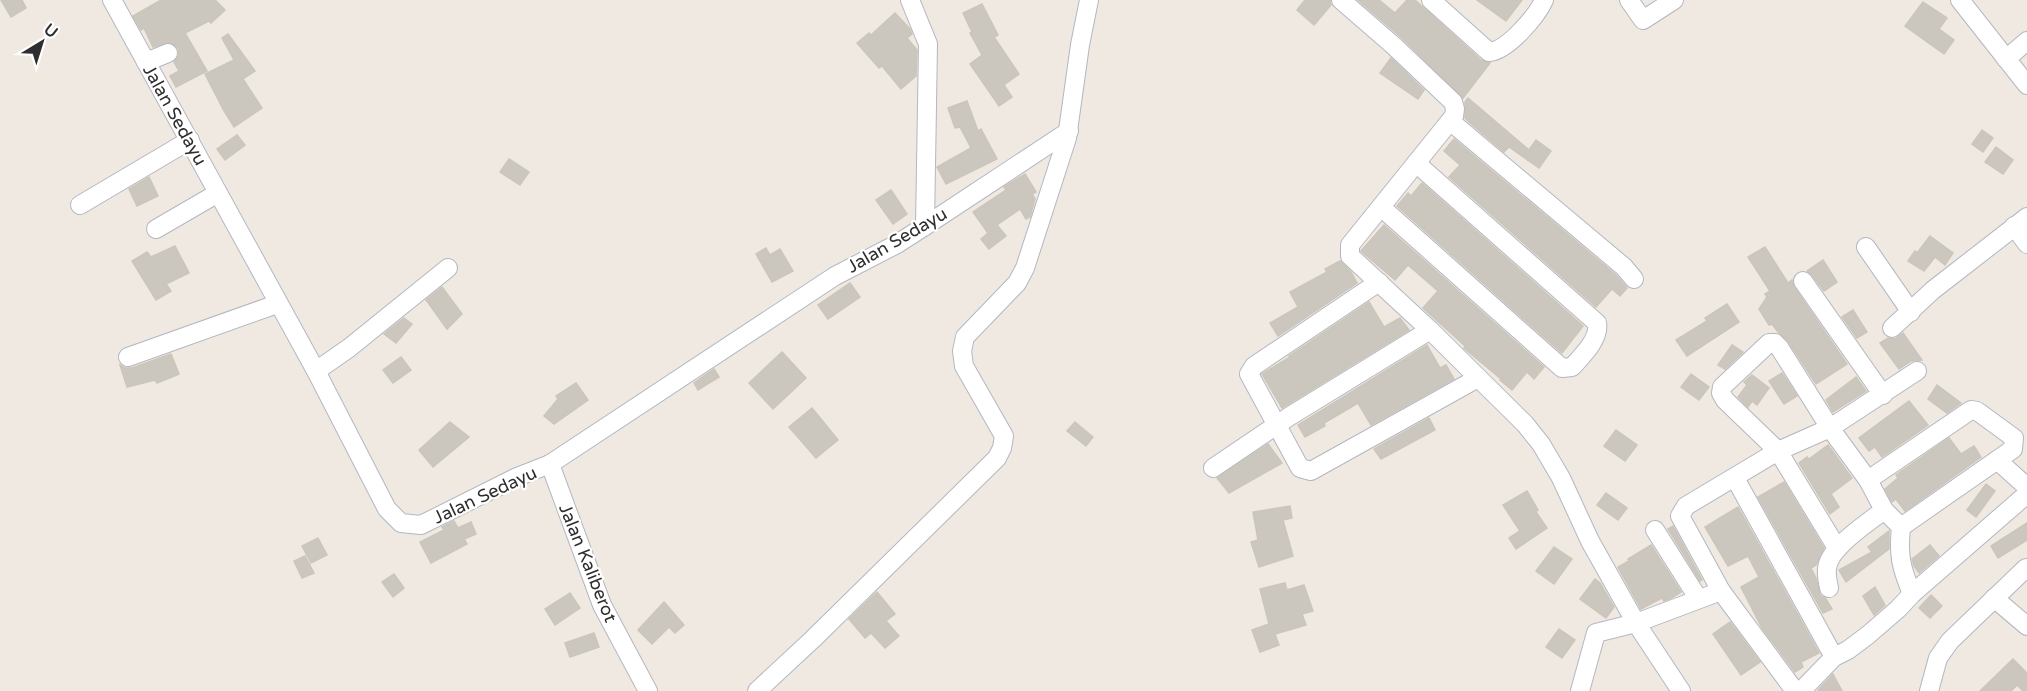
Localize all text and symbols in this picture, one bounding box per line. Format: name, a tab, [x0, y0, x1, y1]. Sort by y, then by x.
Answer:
north arrow	[12, 12, 72, 72]
text: U	[40, 19, 62, 43]
street label: Jalan Sedayu	[138, 61, 212, 169]
street label: Jalan Sedayu	[843, 202, 951, 278]
street label: Jalan Sedayu	[430, 461, 540, 529]
street label: Jalan Kaliberot	[554, 501, 622, 626]

